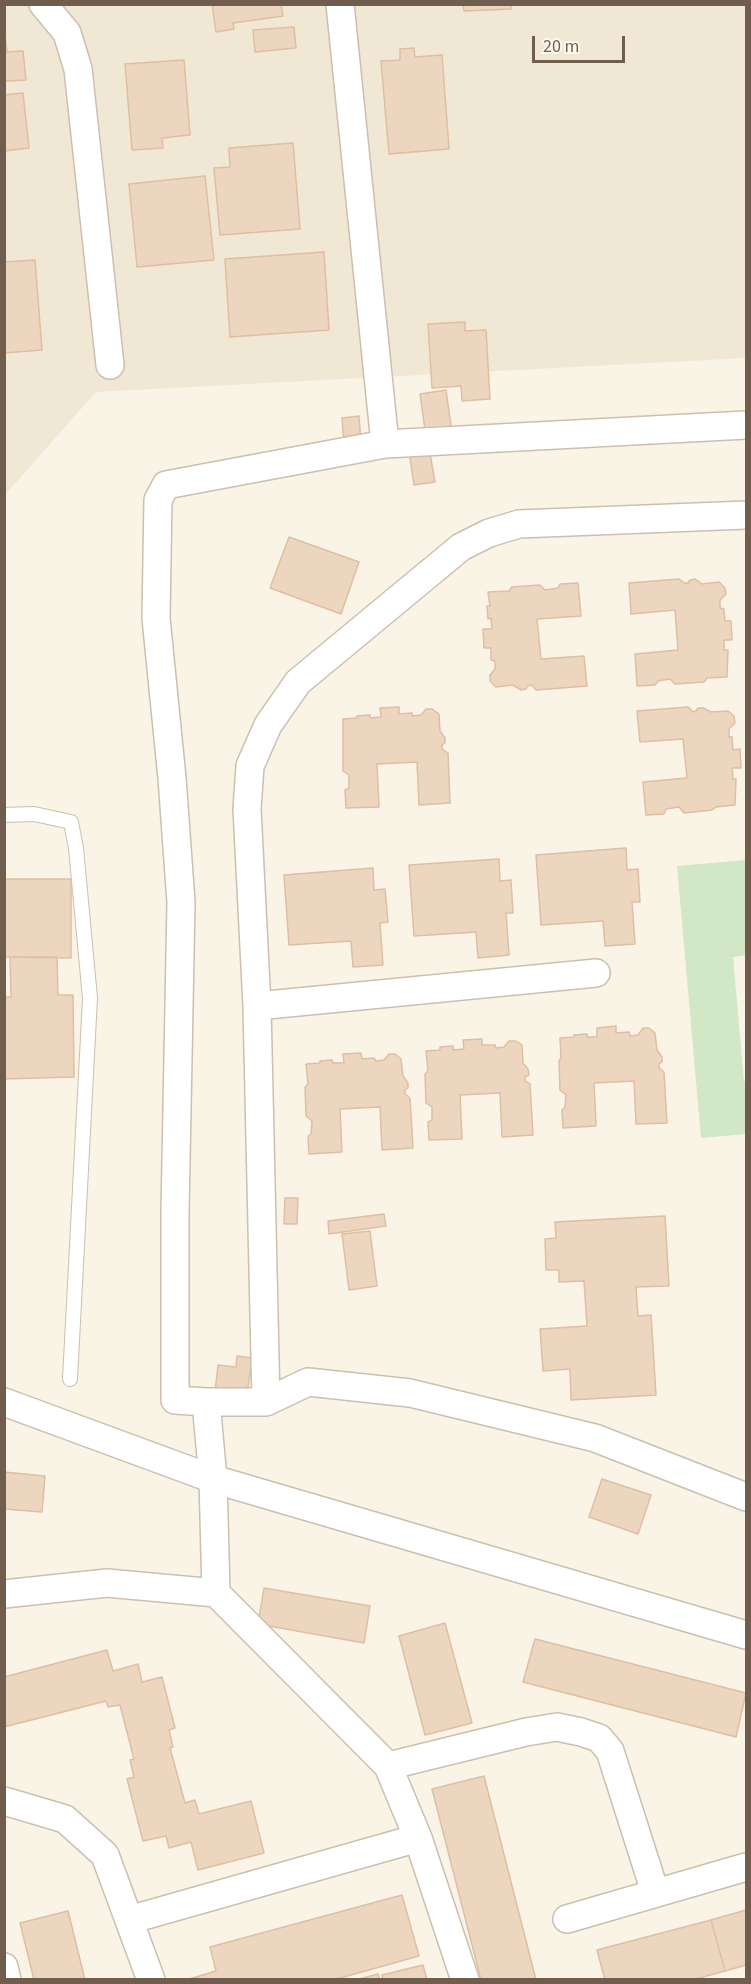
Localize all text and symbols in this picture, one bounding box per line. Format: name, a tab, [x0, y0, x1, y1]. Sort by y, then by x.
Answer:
scale bar	[535, 24, 628, 62]
text: 20 m	[543, 34, 579, 59]

